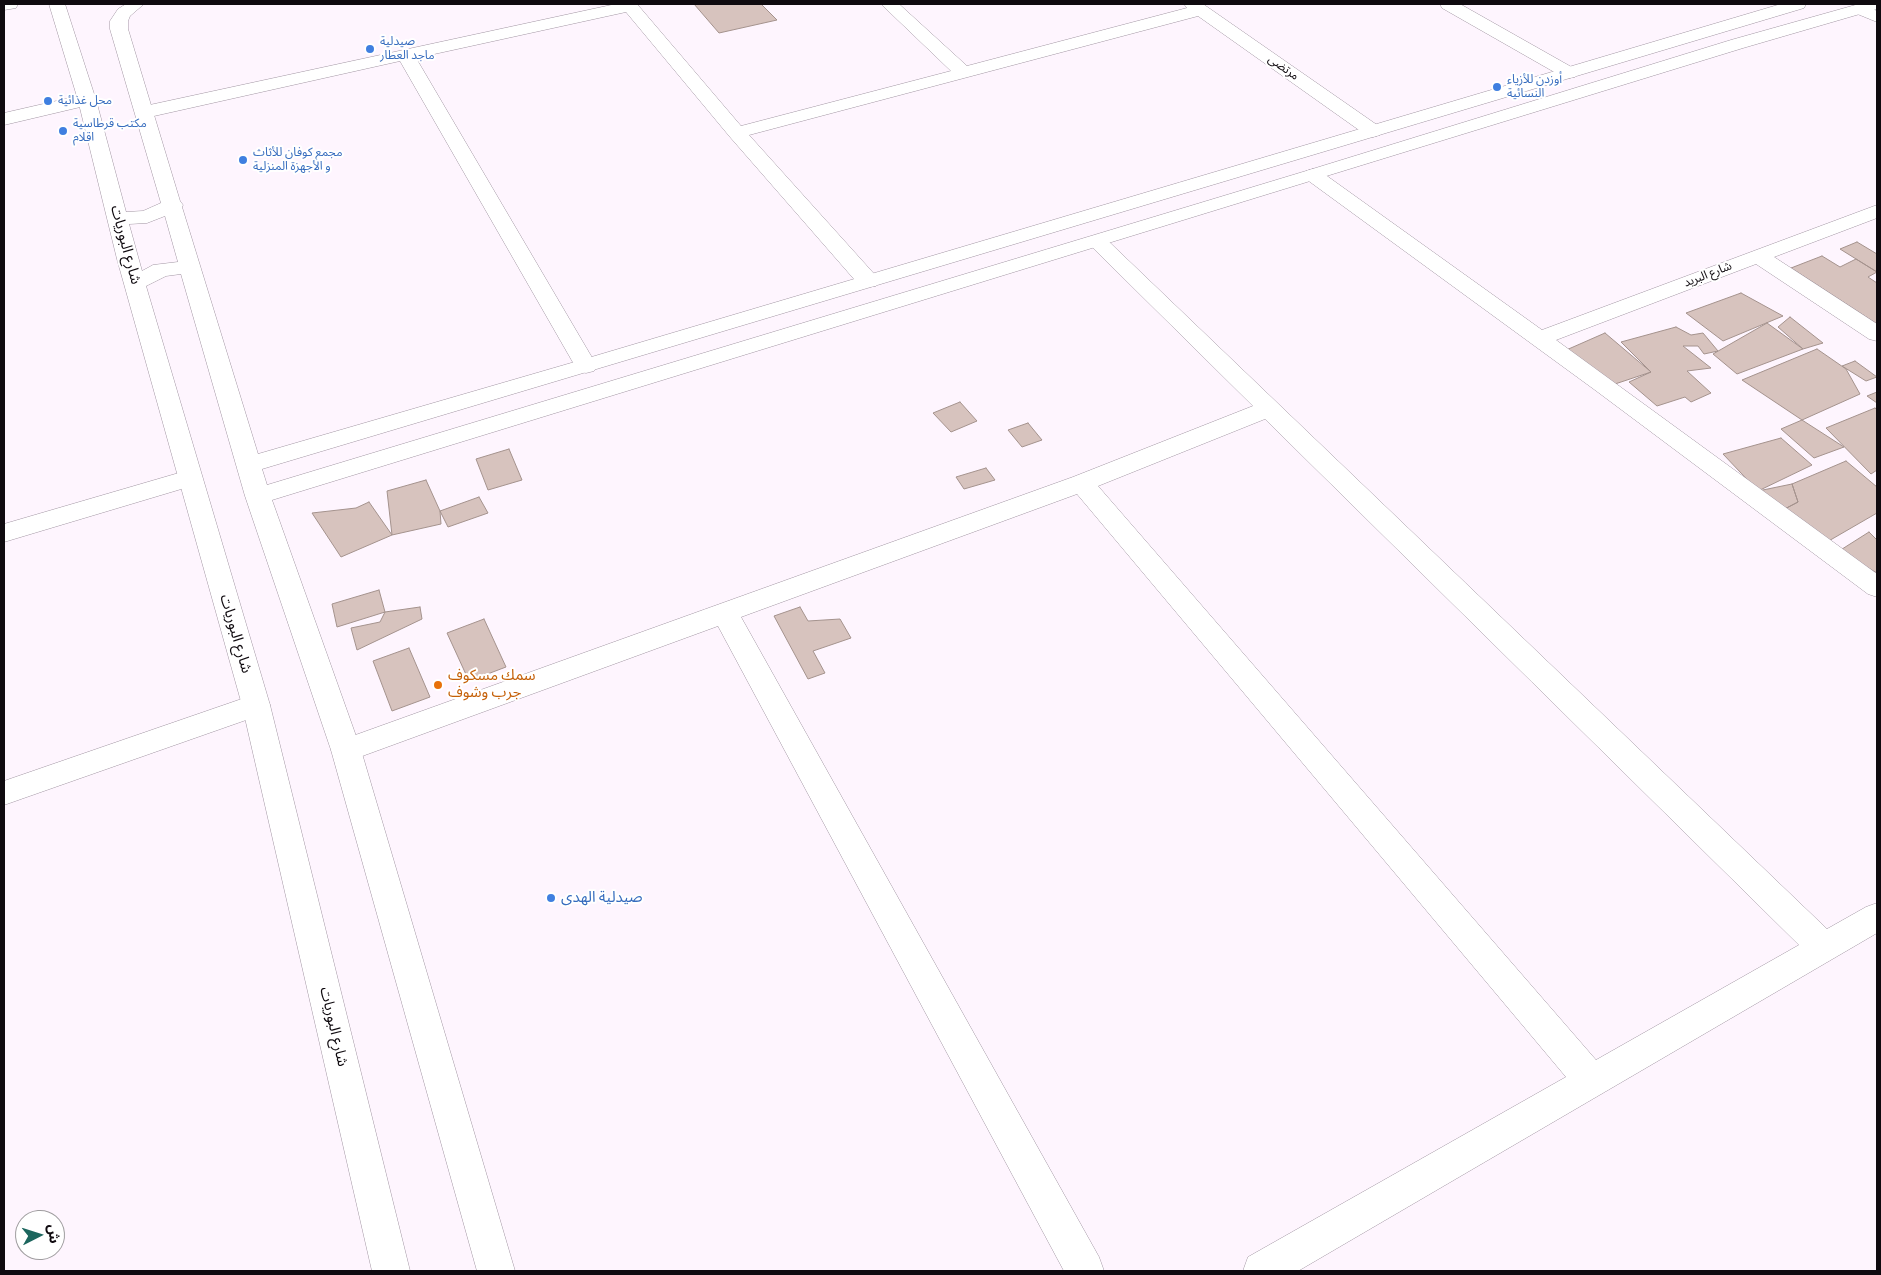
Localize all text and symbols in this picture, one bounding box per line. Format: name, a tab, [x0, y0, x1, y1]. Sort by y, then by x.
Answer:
place label: صيدلية ماجد العطار	[380, 35, 435, 63]
marker: صيدلية ماجد العطار	[364, 43, 376, 55]
street label: مرتضى	[1265, 52, 1301, 84]
place label: أوزدن للأزياء النسائية	[1507, 73, 1562, 101]
marker: أوزدن للأزياء النسائية	[1491, 81, 1503, 93]
place label: محل غذائية	[58, 94, 112, 108]
marker: محل غذائية	[42, 95, 54, 107]
place label: مكتب قرطاسية اقلام	[73, 117, 147, 145]
marker: مكتب قرطاسية اقلام	[57, 125, 69, 137]
place label: مجمع كوفان للأثاث و الأجهزة المنزلية	[253, 146, 343, 174]
marker: مجمع كوفان للأثاث و الأجهزة المنزلية	[237, 154, 249, 166]
street label: شارع البوريات	[106, 204, 144, 286]
street label: شارع البريد	[1682, 259, 1734, 291]
street label: شارع البوريات	[215, 593, 255, 675]
place label: سمك مسكوف جرب وشوف	[448, 667, 536, 702]
marker: سمك مسكوف جرب وشوف	[432, 679, 444, 691]
place label: صيدلية الهدى	[561, 889, 643, 907]
marker: صيدلية الهدى	[545, 892, 557, 904]
street label: شارع البوريات	[315, 985, 351, 1069]
north arrow	[15, 1210, 65, 1260]
text: ش	[43, 1223, 66, 1244]

